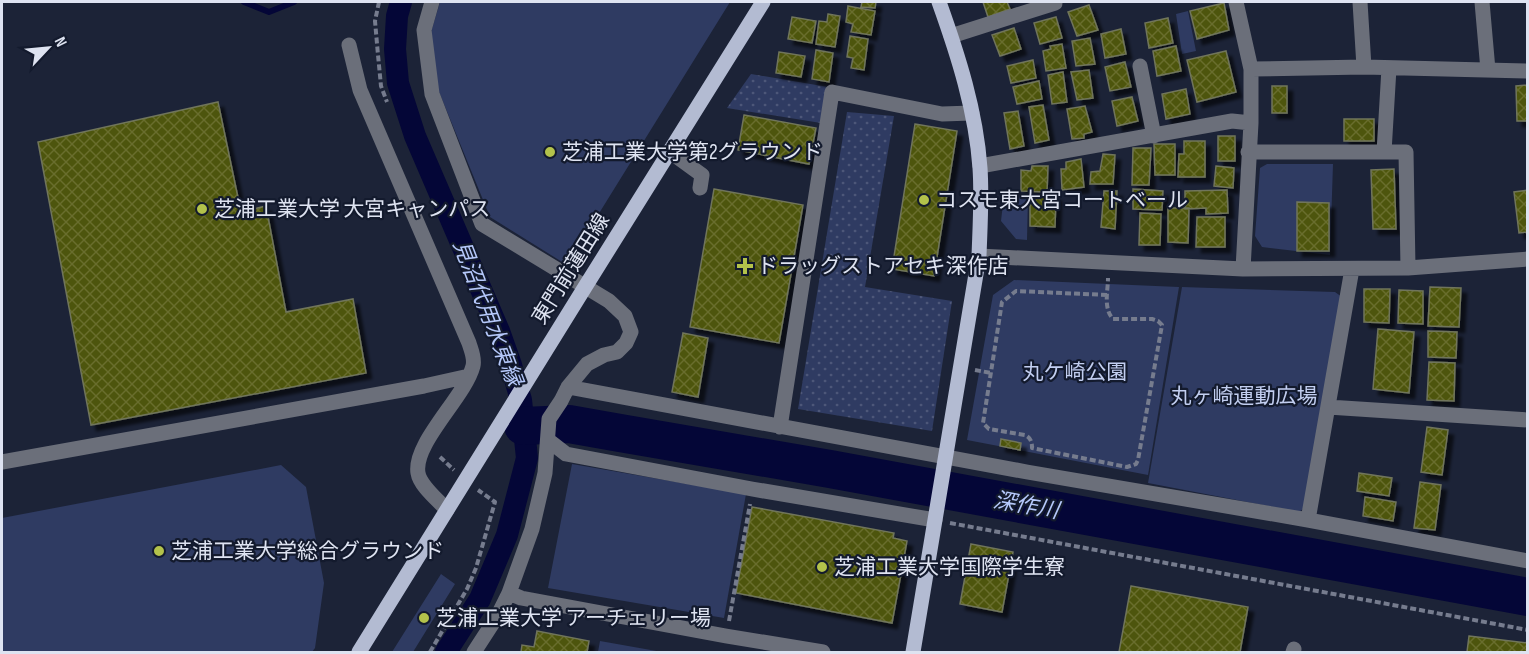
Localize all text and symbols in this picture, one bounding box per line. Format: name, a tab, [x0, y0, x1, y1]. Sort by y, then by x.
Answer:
north arrow	[18, 18, 78, 78]
text: N	[50, 34, 71, 50]
place label: 芝浦工業大学第2グラウンド	[562, 140, 823, 165]
marker: 芝浦工業大学第2グラウンド	[543, 145, 557, 159]
place label: コスモ東大宮コートベール	[936, 188, 1188, 213]
marker: コスモ東大宮コートベール	[917, 193, 931, 207]
place label: 芝浦工業大学 大宮キャンパス	[214, 197, 490, 222]
marker: 芝浦工業大学 大宮キャンパス	[195, 202, 209, 216]
street label: 東門前蓮田線	[527, 209, 615, 329]
water label: 見沼代用水東縁	[447, 236, 528, 393]
place label: ドラッグストアセキ深作店	[757, 254, 1009, 279]
marker: ドラッグストアセキ深作店	[738, 259, 752, 273]
park label: 丸ケ崎公園	[1023, 360, 1128, 385]
park label: 丸ヶ崎運動広場	[1171, 384, 1318, 409]
water label: 深作川	[991, 487, 1063, 525]
place label: 芝浦工業大学総合グラウンド	[171, 539, 444, 564]
marker: 芝浦工業大学総合グラウンド	[152, 544, 166, 558]
place label: 芝浦工業大学国際学生寮	[834, 555, 1065, 580]
marker: 芝浦工業大学国際学生寮	[815, 560, 829, 574]
place label: 芝浦工業大学 アーチェリー場	[436, 606, 711, 631]
marker: 芝浦工業大学 アーチェリー場	[417, 611, 431, 625]

